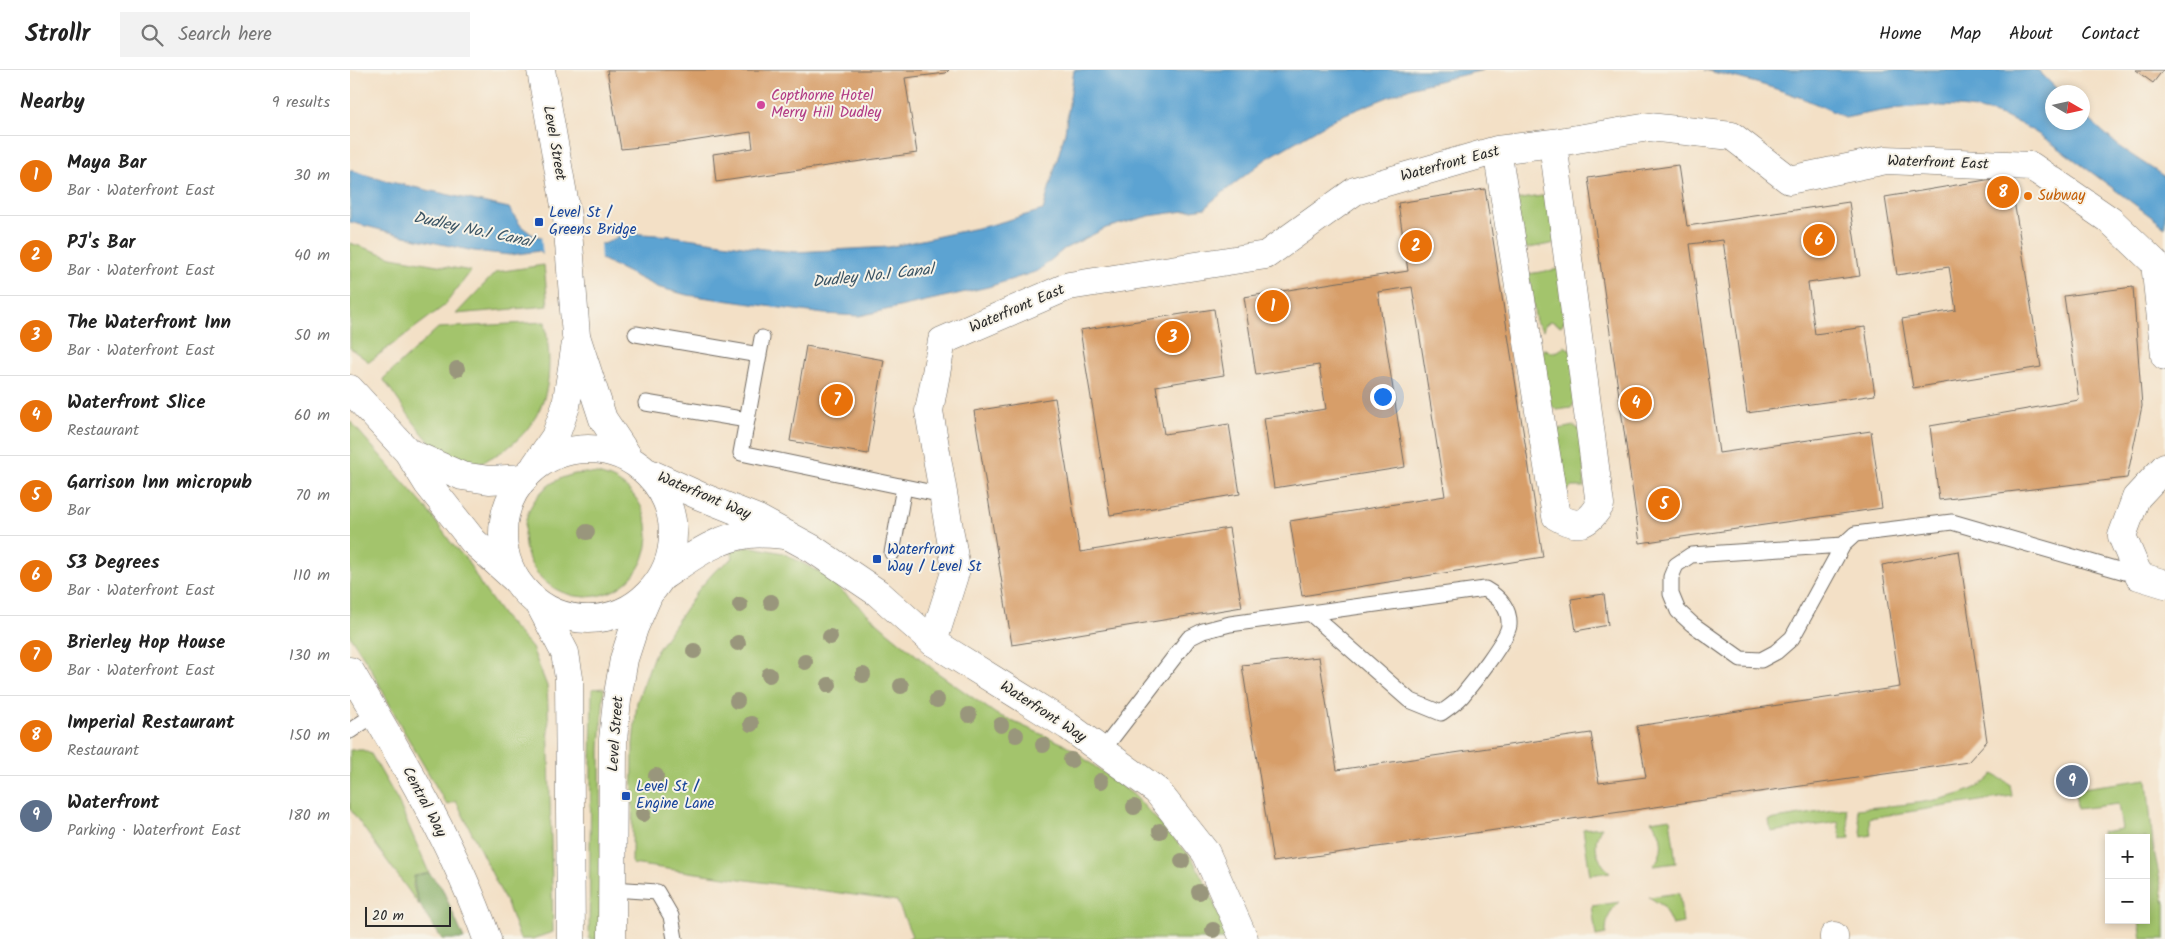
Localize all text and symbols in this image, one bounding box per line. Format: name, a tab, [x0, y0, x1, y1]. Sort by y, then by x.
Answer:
search box	[120, 12, 470, 57]
text: Strollr	[25, 15, 90, 54]
text: Search here	[178, 20, 272, 50]
text: Home	[1879, 20, 1922, 49]
text: Map	[1950, 20, 1981, 49]
text: About	[2009, 20, 2053, 49]
text: Contact	[2081, 20, 2140, 49]
icon: search	[138, 21, 166, 49]
place label: Copthorne Hotel Merry Hill Dudley	[771, 84, 882, 125]
north arrow	[2045, 85, 2090, 130]
text: Nearby	[20, 86, 85, 119]
text: 9 results	[272, 90, 330, 115]
marker: Copthorne Hotel Merry Hill Dudley	[755, 99, 767, 111]
street label: Level Street	[536, 104, 572, 183]
street label: Waterfront East	[1398, 139, 1502, 189]
text: Maya Bar	[67, 148, 146, 178]
street label: Waterfront East	[1887, 149, 1989, 177]
text: 1	[34, 163, 38, 188]
text: 30 m	[294, 163, 330, 188]
pin: 8	[1987, 173, 2019, 211]
text: Bar · Waterfront East	[67, 178, 215, 203]
place label: Subway	[2038, 184, 2086, 208]
marker: Subway	[2022, 190, 2034, 202]
place label: Level St / Greens Bridge	[549, 201, 637, 242]
water label: Dudley No.1 Canal	[411, 205, 538, 255]
marker: Level St / Greens Bridge	[533, 216, 545, 228]
pin: 6	[1803, 221, 1835, 259]
pin: 2	[1400, 227, 1432, 265]
text: PJ's Bar	[67, 228, 135, 258]
text: 2	[31, 243, 41, 268]
text: 40 m	[294, 243, 330, 268]
water label: Dudley No.1 Canal	[811, 257, 938, 295]
text: Bar · Waterfront East	[67, 258, 215, 283]
street label: Waterfront East	[966, 278, 1069, 340]
pin: 1	[1257, 287, 1289, 325]
text: The Waterfront Inn	[67, 308, 231, 338]
pin: 3	[1157, 318, 1189, 356]
text: 3	[32, 323, 40, 348]
text: 50 m	[294, 323, 330, 348]
text: Bar · Waterfront East	[67, 338, 215, 363]
pin: 7	[821, 381, 853, 419]
your location	[1370, 384, 1396, 410]
pin: 4	[1620, 384, 1652, 422]
text: Waterfront Slice	[67, 388, 206, 418]
text: 4	[32, 403, 40, 428]
text: 60 m	[294, 403, 330, 428]
text: Restaurant	[67, 418, 139, 443]
street label: Waterfront Way	[654, 466, 755, 527]
text: Garrison Inn micropub	[67, 468, 252, 498]
text: 5	[32, 483, 40, 508]
text: 70 m	[295, 483, 330, 508]
pin: 5	[1648, 485, 1680, 523]
text: Bar	[67, 498, 90, 523]
place label: Waterfront Way / Level St	[887, 538, 982, 579]
text: 53 Degrees	[67, 548, 160, 578]
marker: Waterfront Way / Level St	[871, 553, 883, 565]
text: 6	[32, 563, 40, 588]
text: 110 m	[293, 563, 330, 588]
text: Bar · Waterfront East	[67, 578, 215, 603]
text: Brierley Hop House	[67, 628, 225, 658]
text: 7	[32, 643, 40, 668]
text: 130 m	[289, 643, 330, 668]
text: Bar · Waterfront East	[67, 658, 215, 683]
street label: Waterfront Way	[995, 675, 1092, 750]
street label: Level Street	[601, 695, 631, 773]
text: Imperial Restaurant	[67, 708, 235, 738]
text: 8	[31, 723, 41, 748]
text: 150 m	[289, 723, 330, 748]
text: Restaurant	[67, 738, 139, 763]
street label: Central Way	[395, 762, 453, 842]
pin: 9	[2056, 762, 2088, 800]
place label: Level St / Engine Lane	[636, 775, 714, 816]
text: Waterfront	[67, 788, 159, 818]
marker: Level St / Engine Lane	[620, 790, 632, 802]
text: 9	[32, 803, 40, 828]
text: 180 m	[288, 803, 330, 828]
text: Parking · Waterfront East	[67, 818, 241, 843]
map controls	[2105, 834, 2150, 924]
button: +	[2105, 834, 2150, 879]
button: −	[2105, 879, 2150, 924]
scale bar	[365, 904, 451, 927]
text: 20 m	[372, 905, 404, 927]

